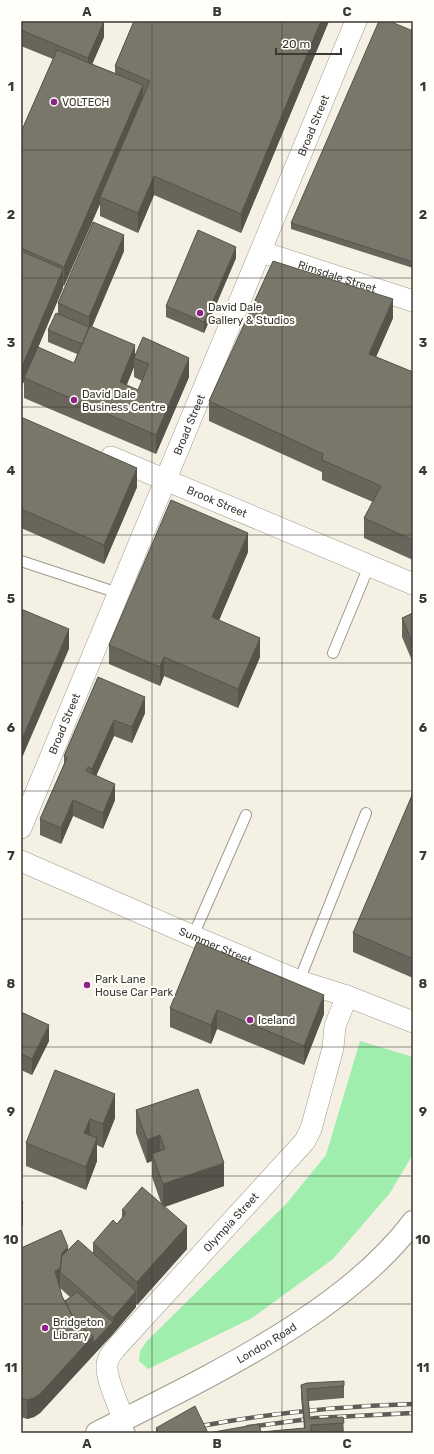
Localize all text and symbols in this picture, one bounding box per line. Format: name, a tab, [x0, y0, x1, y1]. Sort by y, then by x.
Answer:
text: A	[82, 4, 92, 19]
text: B	[212, 4, 222, 19]
text: C	[342, 4, 352, 19]
scale bar	[276, 30, 341, 56]
text: 20 m	[282, 37, 310, 51]
text: 1	[8, 79, 14, 94]
text: 1	[420, 79, 426, 94]
street label: Broad Street	[295, 92, 332, 158]
place label: VOLTECH	[62, 96, 109, 109]
marker: VOLTECH	[49, 97, 59, 107]
text: 2	[7, 207, 15, 222]
text: 2	[419, 207, 427, 222]
street label: Rimsdale Street	[296, 258, 378, 296]
place label: David Dale Gallery & Studios	[208, 301, 295, 327]
marker: David Dale Gallery & Studios	[195, 308, 205, 318]
text: 3	[7, 335, 16, 350]
text: 3	[419, 335, 428, 350]
place label: David Dale Business Centre	[82, 388, 166, 414]
street label: Broad Street	[171, 392, 208, 457]
marker: David Dale Business Centre	[69, 395, 79, 405]
text: 4	[7, 463, 16, 478]
text: 4	[419, 463, 428, 478]
street label: Brook Street	[185, 484, 250, 521]
text: 5	[7, 591, 15, 606]
text: 5	[419, 591, 427, 606]
street label: Broad Street	[46, 691, 83, 756]
text: 6	[7, 720, 16, 735]
text: 6	[419, 720, 428, 735]
text: 7	[7, 848, 15, 863]
text: 7	[419, 848, 427, 863]
street label: Summer Street	[177, 925, 254, 967]
place label: Park Lane House Car Park	[95, 973, 173, 999]
text: 8	[7, 976, 16, 991]
text: 8	[419, 976, 428, 991]
marker: Park Lane House Car Park	[82, 980, 92, 990]
place label: Iceland	[258, 1014, 295, 1027]
marker: Iceland	[245, 1015, 255, 1025]
text: 9	[7, 1104, 15, 1119]
text: 9	[419, 1104, 427, 1119]
street label: Olympia Street	[201, 1190, 262, 1255]
text: 10	[3, 1232, 19, 1247]
text: 10	[415, 1232, 431, 1247]
place label: Bridgeton Library	[53, 1316, 104, 1342]
street label: London Road	[235, 1320, 299, 1366]
marker: Bridgeton Library	[40, 1323, 50, 1333]
text: 11	[5, 1360, 17, 1375]
text: 11	[417, 1360, 429, 1375]
text: A	[82, 1436, 92, 1451]
text: B	[212, 1436, 222, 1451]
text: C	[342, 1436, 352, 1451]

